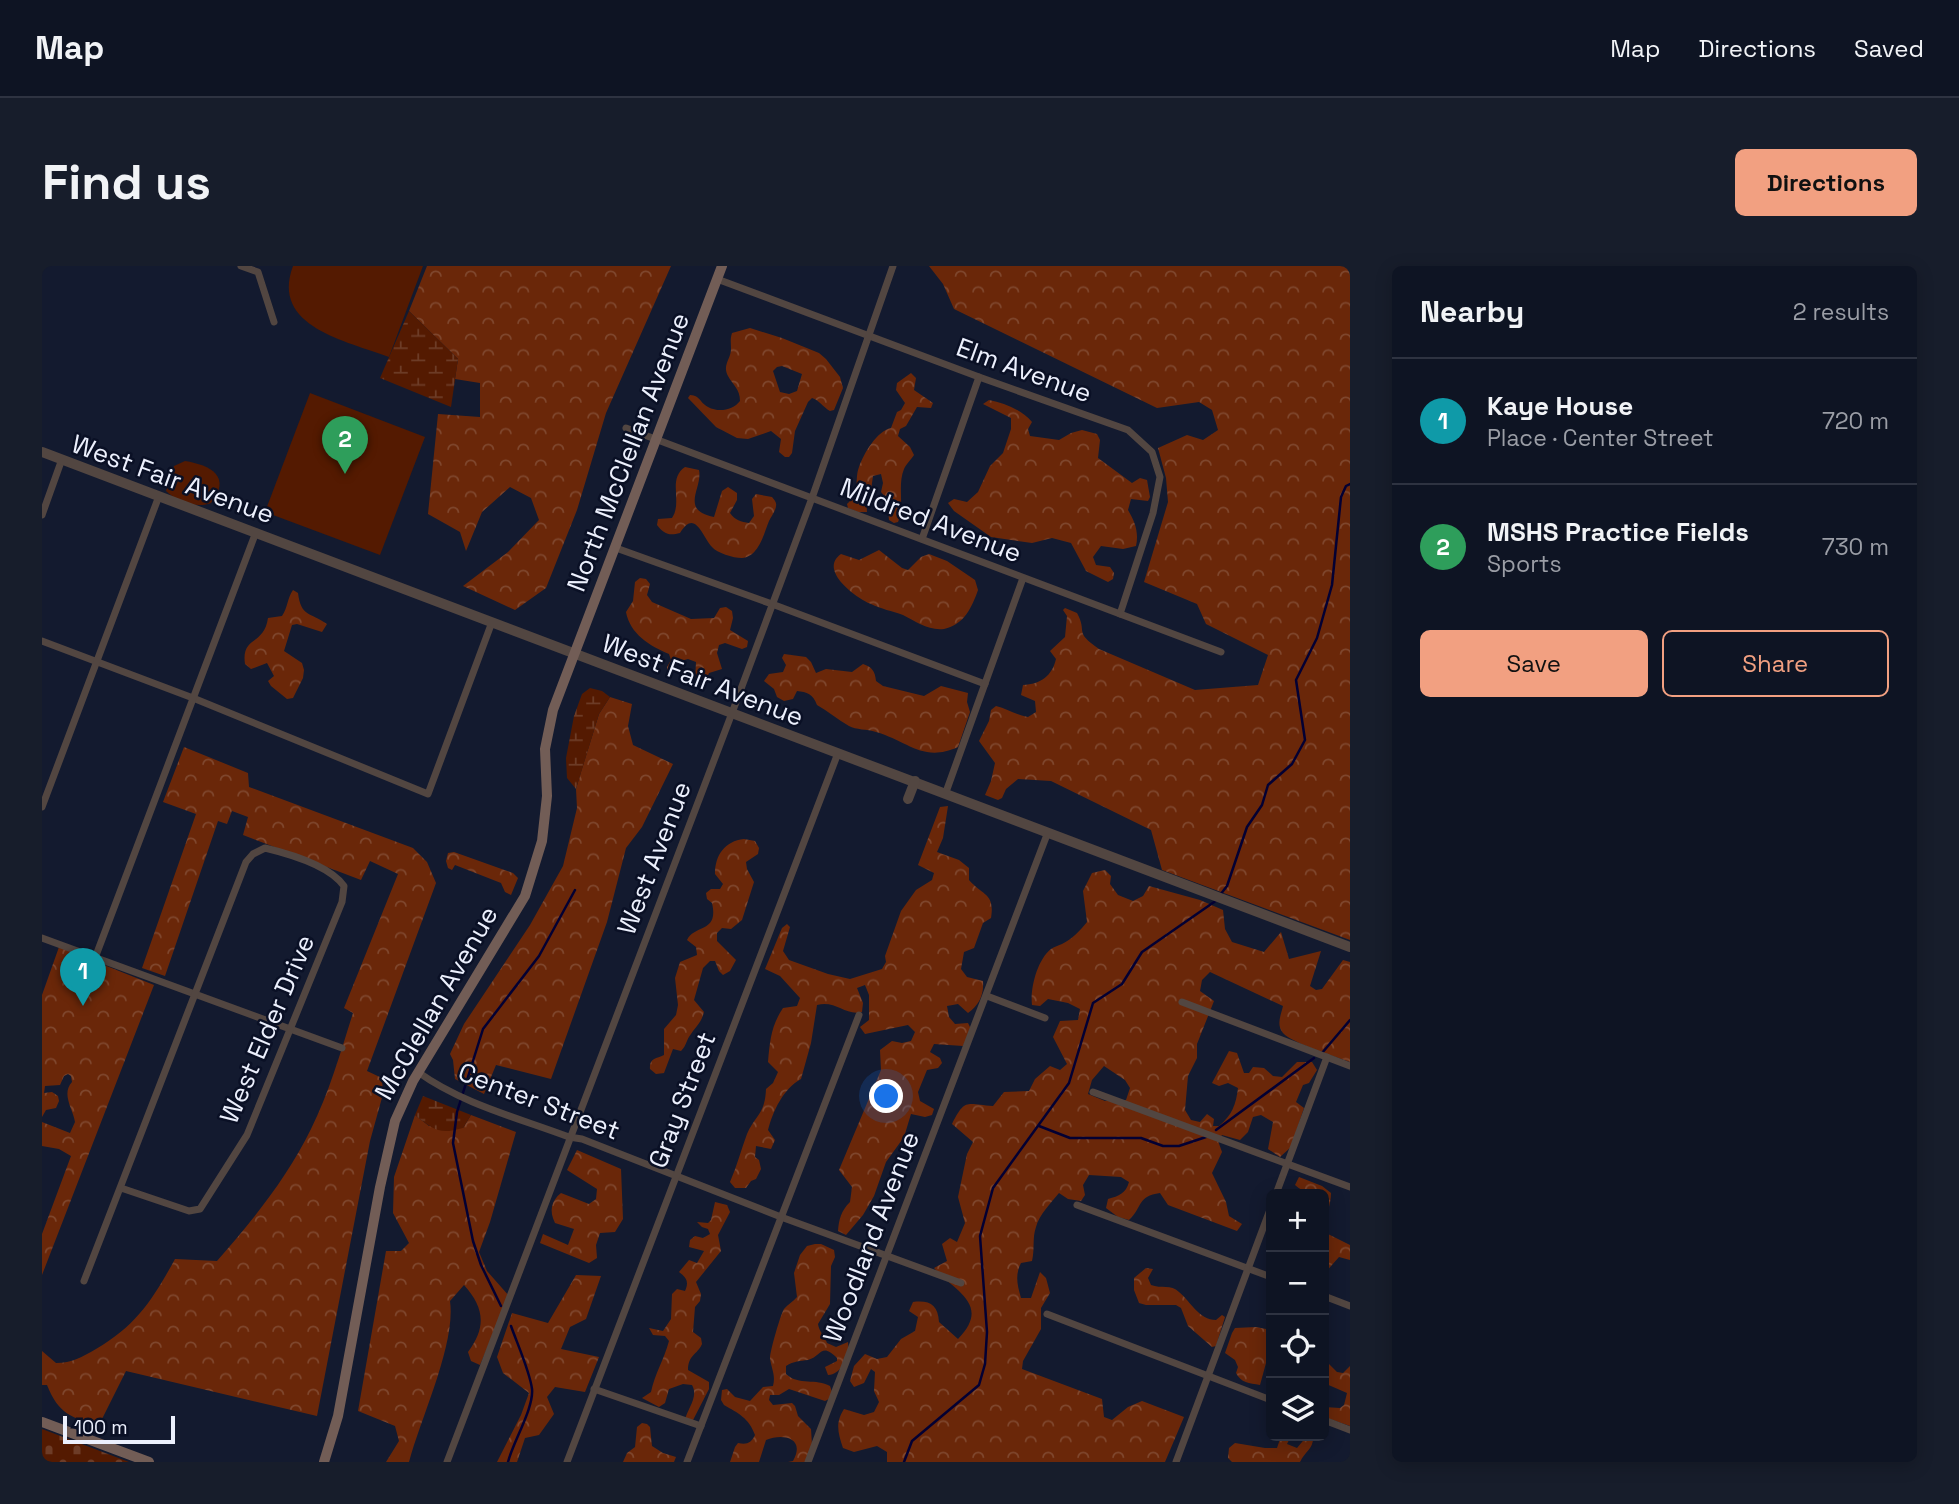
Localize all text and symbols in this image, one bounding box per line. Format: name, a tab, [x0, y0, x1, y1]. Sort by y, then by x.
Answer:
text: Map	[35, 27, 104, 69]
text: Map	[1610, 33, 1660, 64]
text: Directions	[1698, 33, 1816, 64]
text: Saved	[1854, 33, 1924, 64]
button: Directions	[1735, 149, 1917, 216]
text: Find us	[42, 151, 211, 213]
text: Nearby	[1420, 292, 1524, 331]
text: 2 results	[1793, 297, 1889, 327]
street label: North McClellan Avenue	[559, 308, 697, 596]
street label: Elm Avenue	[952, 330, 1096, 410]
text: Kaye House	[1487, 389, 1633, 423]
text: 1	[1438, 406, 1448, 436]
text: 720 m	[1822, 406, 1889, 436]
pin: 2	[322, 416, 368, 474]
text: Place · Center Street	[1487, 423, 1714, 453]
street label: West Fair Avenue	[67, 427, 279, 531]
street label: Mildred Avenue	[835, 470, 1027, 570]
text: MSHS Practice Fields	[1487, 515, 1749, 549]
text: 2	[1436, 532, 1450, 562]
text: 730 m	[1822, 532, 1889, 562]
text: Sports	[1487, 549, 1562, 579]
street label: West Fair Avenue	[597, 626, 809, 734]
button: Save	[1420, 630, 1648, 697]
button: Share	[1662, 630, 1889, 697]
street label: West Avenue	[609, 777, 699, 939]
street label: McClellan Avenue	[367, 900, 505, 1106]
street label: West Elder Drive	[212, 930, 322, 1128]
pin: 1	[60, 948, 106, 1006]
street label: Gray Street	[640, 1027, 724, 1173]
street label: Center Street	[453, 1055, 625, 1147]
your location	[869, 1079, 903, 1113]
street label: Woodland Avenue	[815, 1127, 927, 1347]
map controls	[1266, 1189, 1329, 1441]
button: +	[1266, 1189, 1329, 1252]
button: −	[1266, 1252, 1329, 1315]
button: locate	[1266, 1315, 1329, 1378]
button: layers	[1266, 1378, 1329, 1441]
scale bar	[63, 1413, 175, 1445]
text: 100 m	[74, 1415, 128, 1440]

